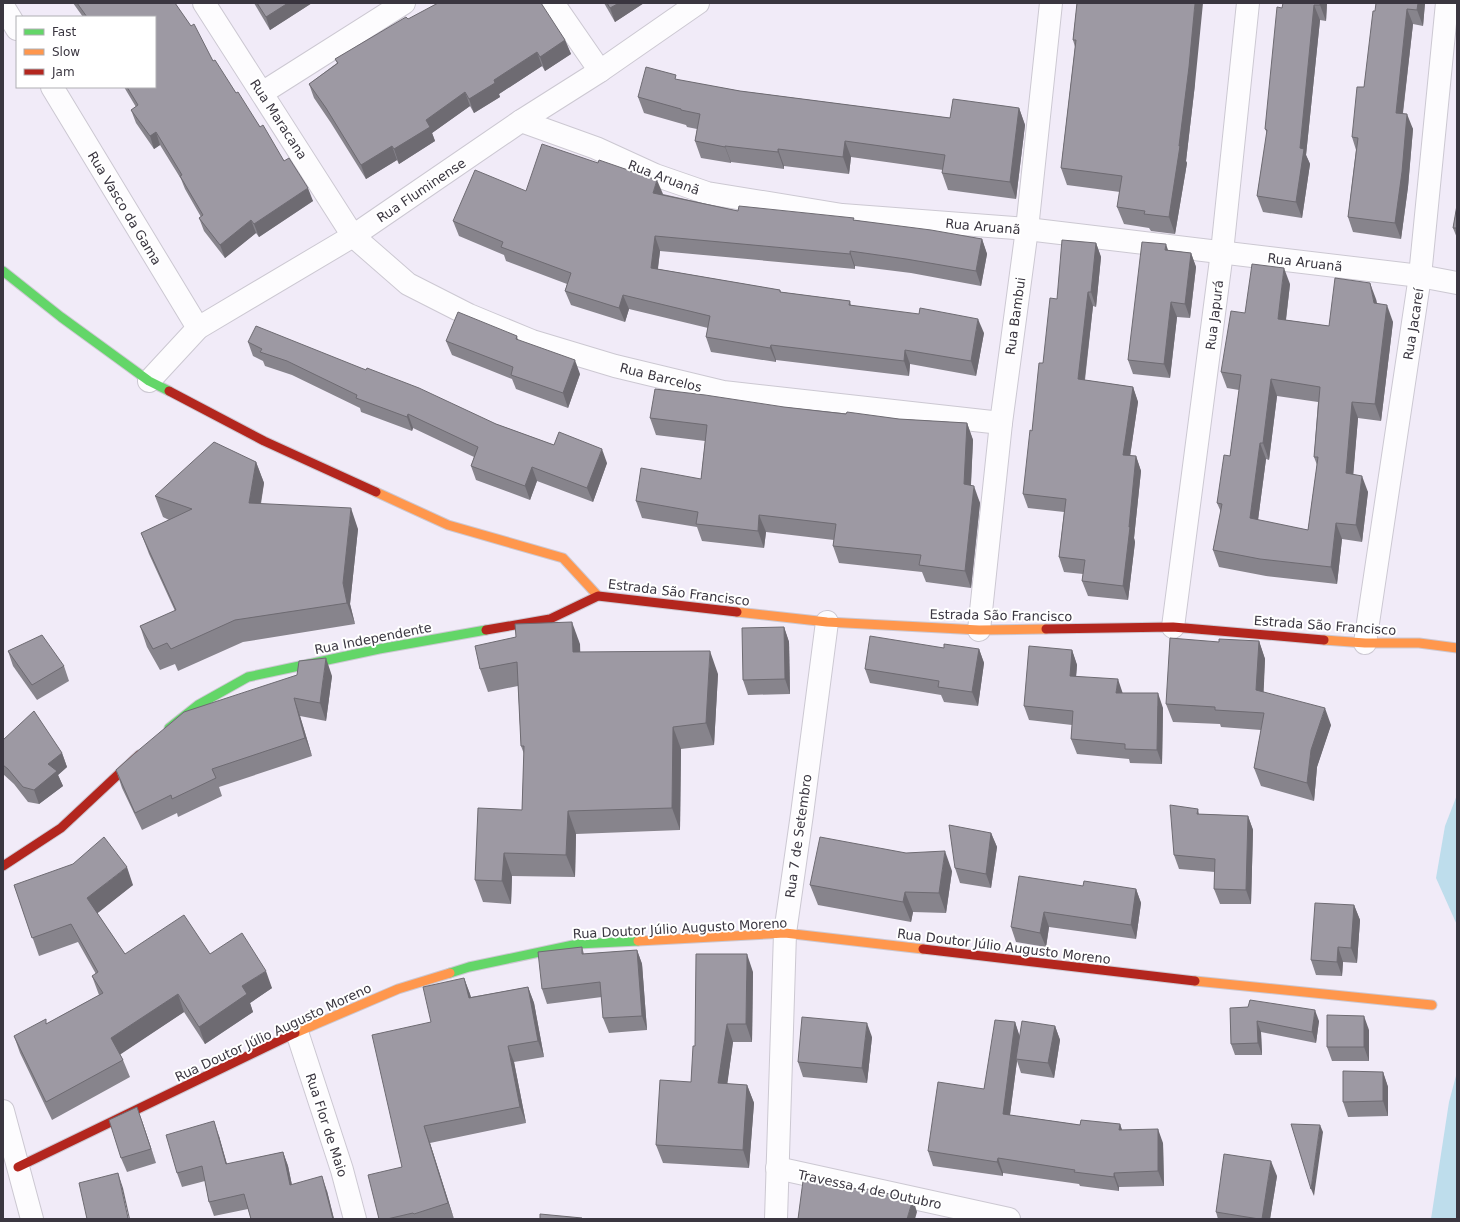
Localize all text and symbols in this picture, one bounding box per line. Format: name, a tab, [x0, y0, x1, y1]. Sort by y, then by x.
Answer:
legend	[16, 16, 156, 88]
text: Fast	[52, 25, 76, 39]
text: Slow	[52, 45, 80, 59]
text: Jam	[51, 65, 75, 79]
street label: Rua Maracana	[247, 76, 310, 162]
street label: Rua Vasco da Gama	[85, 149, 164, 268]
street label: Rua Fluminense	[374, 155, 468, 226]
street label: Rua Aruanã	[626, 157, 702, 198]
street label: Rua Aruanã	[945, 216, 1021, 237]
street label: Rua Aruanã	[1267, 250, 1343, 275]
street label: Rua Bambui	[1003, 276, 1028, 356]
street label: Rua Japurá	[1203, 279, 1226, 351]
street label: Rua Jacareí	[1400, 287, 1427, 361]
street label: Rua Barcelos	[618, 360, 704, 395]
street label: Estrada São Francisco	[607, 576, 751, 609]
street label: Estrada São Francisco	[929, 607, 1073, 624]
street label: Estrada São Francisco	[1253, 613, 1397, 638]
street label: Rua Independente	[313, 620, 433, 657]
street label: Rua 7 de Setembro	[782, 773, 815, 899]
street label: Rua Doutor Júlio Augusto Moreno	[572, 915, 788, 942]
street label: Rua Doutor Júlio Augusto Moreno	[896, 926, 1112, 967]
street label: Rua Doutor Júlio Augusto Moreno	[173, 980, 374, 1085]
street label: Rua Flor de Maio	[303, 1071, 350, 1179]
street label: Travessa 4 de Outubro	[796, 1167, 943, 1212]

